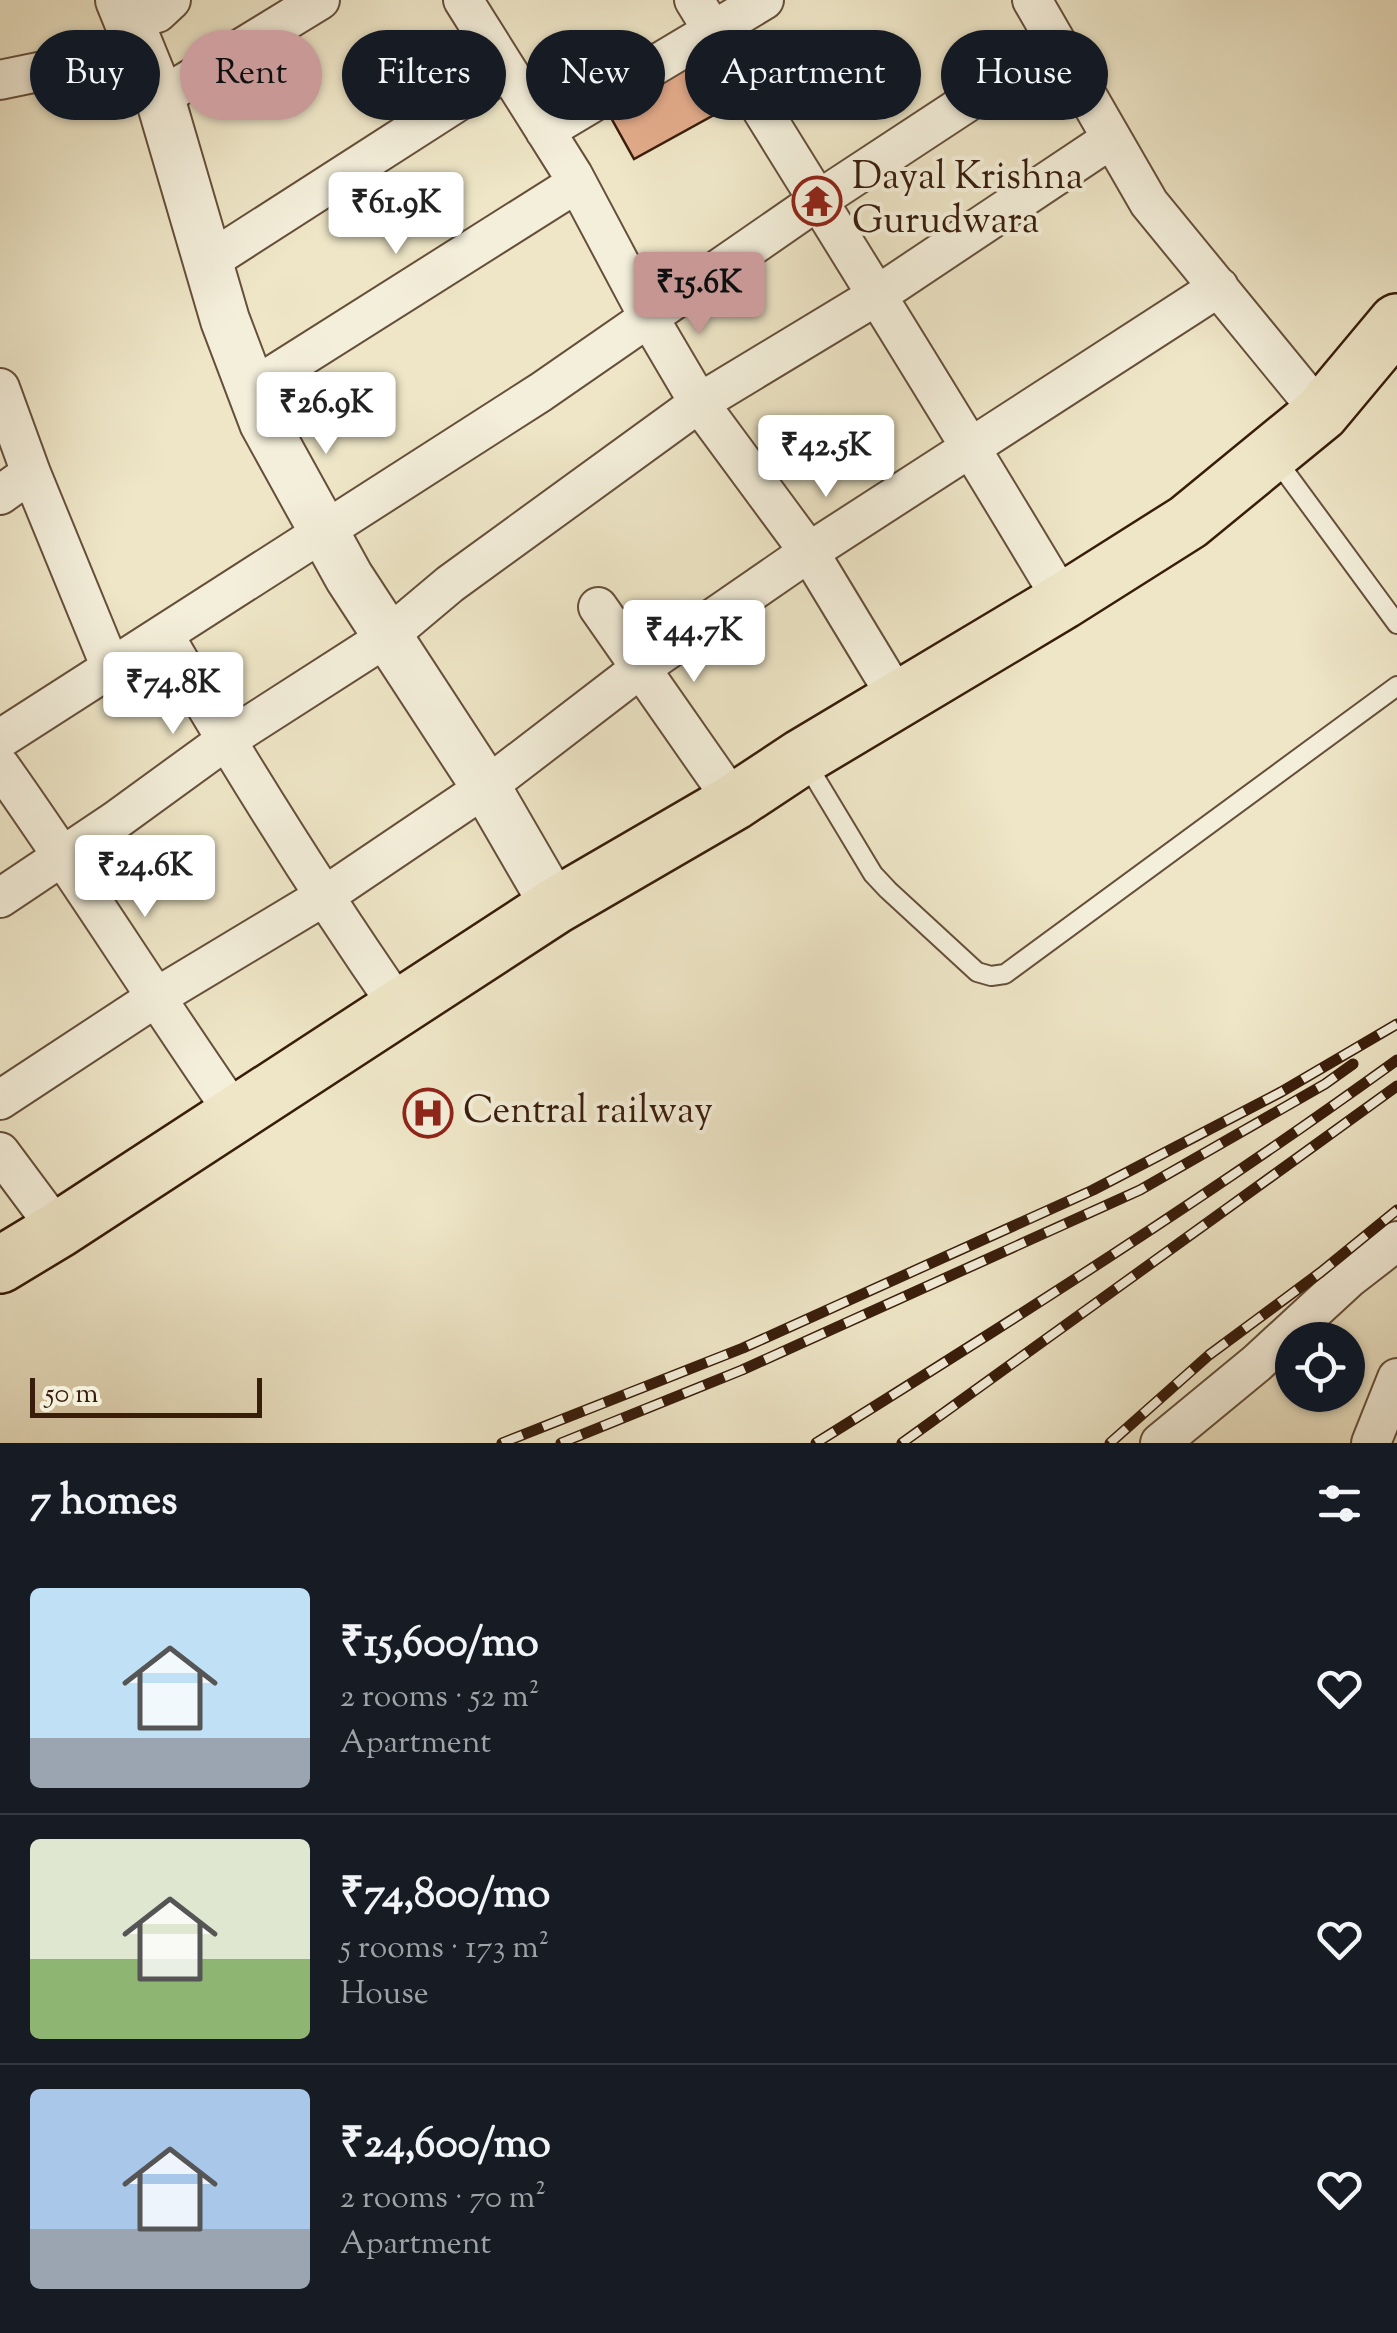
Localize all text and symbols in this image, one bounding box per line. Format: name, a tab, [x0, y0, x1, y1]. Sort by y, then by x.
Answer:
chip: Buy	[30, 30, 160, 120]
chip: Rent	[180, 30, 322, 120]
chip: Filters	[342, 30, 506, 120]
chip: New	[526, 30, 665, 120]
chip: Apartment	[685, 30, 921, 120]
chip: House	[941, 30, 1108, 120]
place label: Dayal Krishna Gurudwara	[852, 152, 1083, 250]
pin: ₹61.9K	[315, 172, 477, 257]
temple icon: Dayal Krishna Gurudwara	[791, 175, 843, 227]
text: ₹61.9K	[351, 181, 441, 227]
pin: ₹15.6K	[618, 252, 780, 337]
text: ₹15.6K	[656, 261, 742, 307]
pin: ₹26.9K	[245, 372, 407, 457]
text: ₹26.9K	[279, 381, 373, 427]
pin: ₹42.5K	[745, 415, 907, 500]
text: ₹42.5K	[780, 424, 872, 470]
pin: ₹44.7K	[613, 600, 775, 685]
text: ₹44.7K	[645, 609, 743, 655]
pin: ₹74.8K	[92, 652, 254, 737]
text: ₹74.8K	[125, 661, 221, 707]
pin: ₹24.6K	[64, 835, 226, 920]
text: ₹24.6K	[97, 844, 193, 890]
place label: Central railway	[463, 1086, 713, 1140]
hospital icon: Central railway	[402, 1087, 454, 1139]
map controls	[1275, 1322, 1365, 1412]
button: locate	[1275, 1322, 1365, 1412]
scale bar	[30, 1373, 262, 1418]
text: 50 m	[45, 1375, 99, 1415]
text: 7 homes	[30, 1473, 178, 1533]
icon: filters	[1312, 1476, 1367, 1531]
text: ₹15,600/mo	[340, 1615, 539, 1675]
icon: home	[110, 1628, 230, 1748]
icon: heart	[1312, 1661, 1367, 1716]
text: 2 rooms · 52 m²	[340, 1675, 540, 1721]
text: Apartment	[340, 1721, 491, 1767]
text: ₹74,800/mo	[340, 1866, 550, 1926]
icon: home	[110, 1879, 230, 1999]
icon: heart	[1312, 1912, 1367, 1967]
text: 5 rooms · 173 m²	[340, 1926, 549, 1972]
text: House	[340, 1972, 429, 2018]
text: ₹24,600/mo	[340, 2116, 551, 2176]
icon: home	[110, 2129, 230, 2249]
icon: heart	[1312, 2162, 1367, 2217]
text: 2 rooms · 70 m²	[340, 2176, 546, 2222]
text: Apartment	[340, 2222, 491, 2268]

